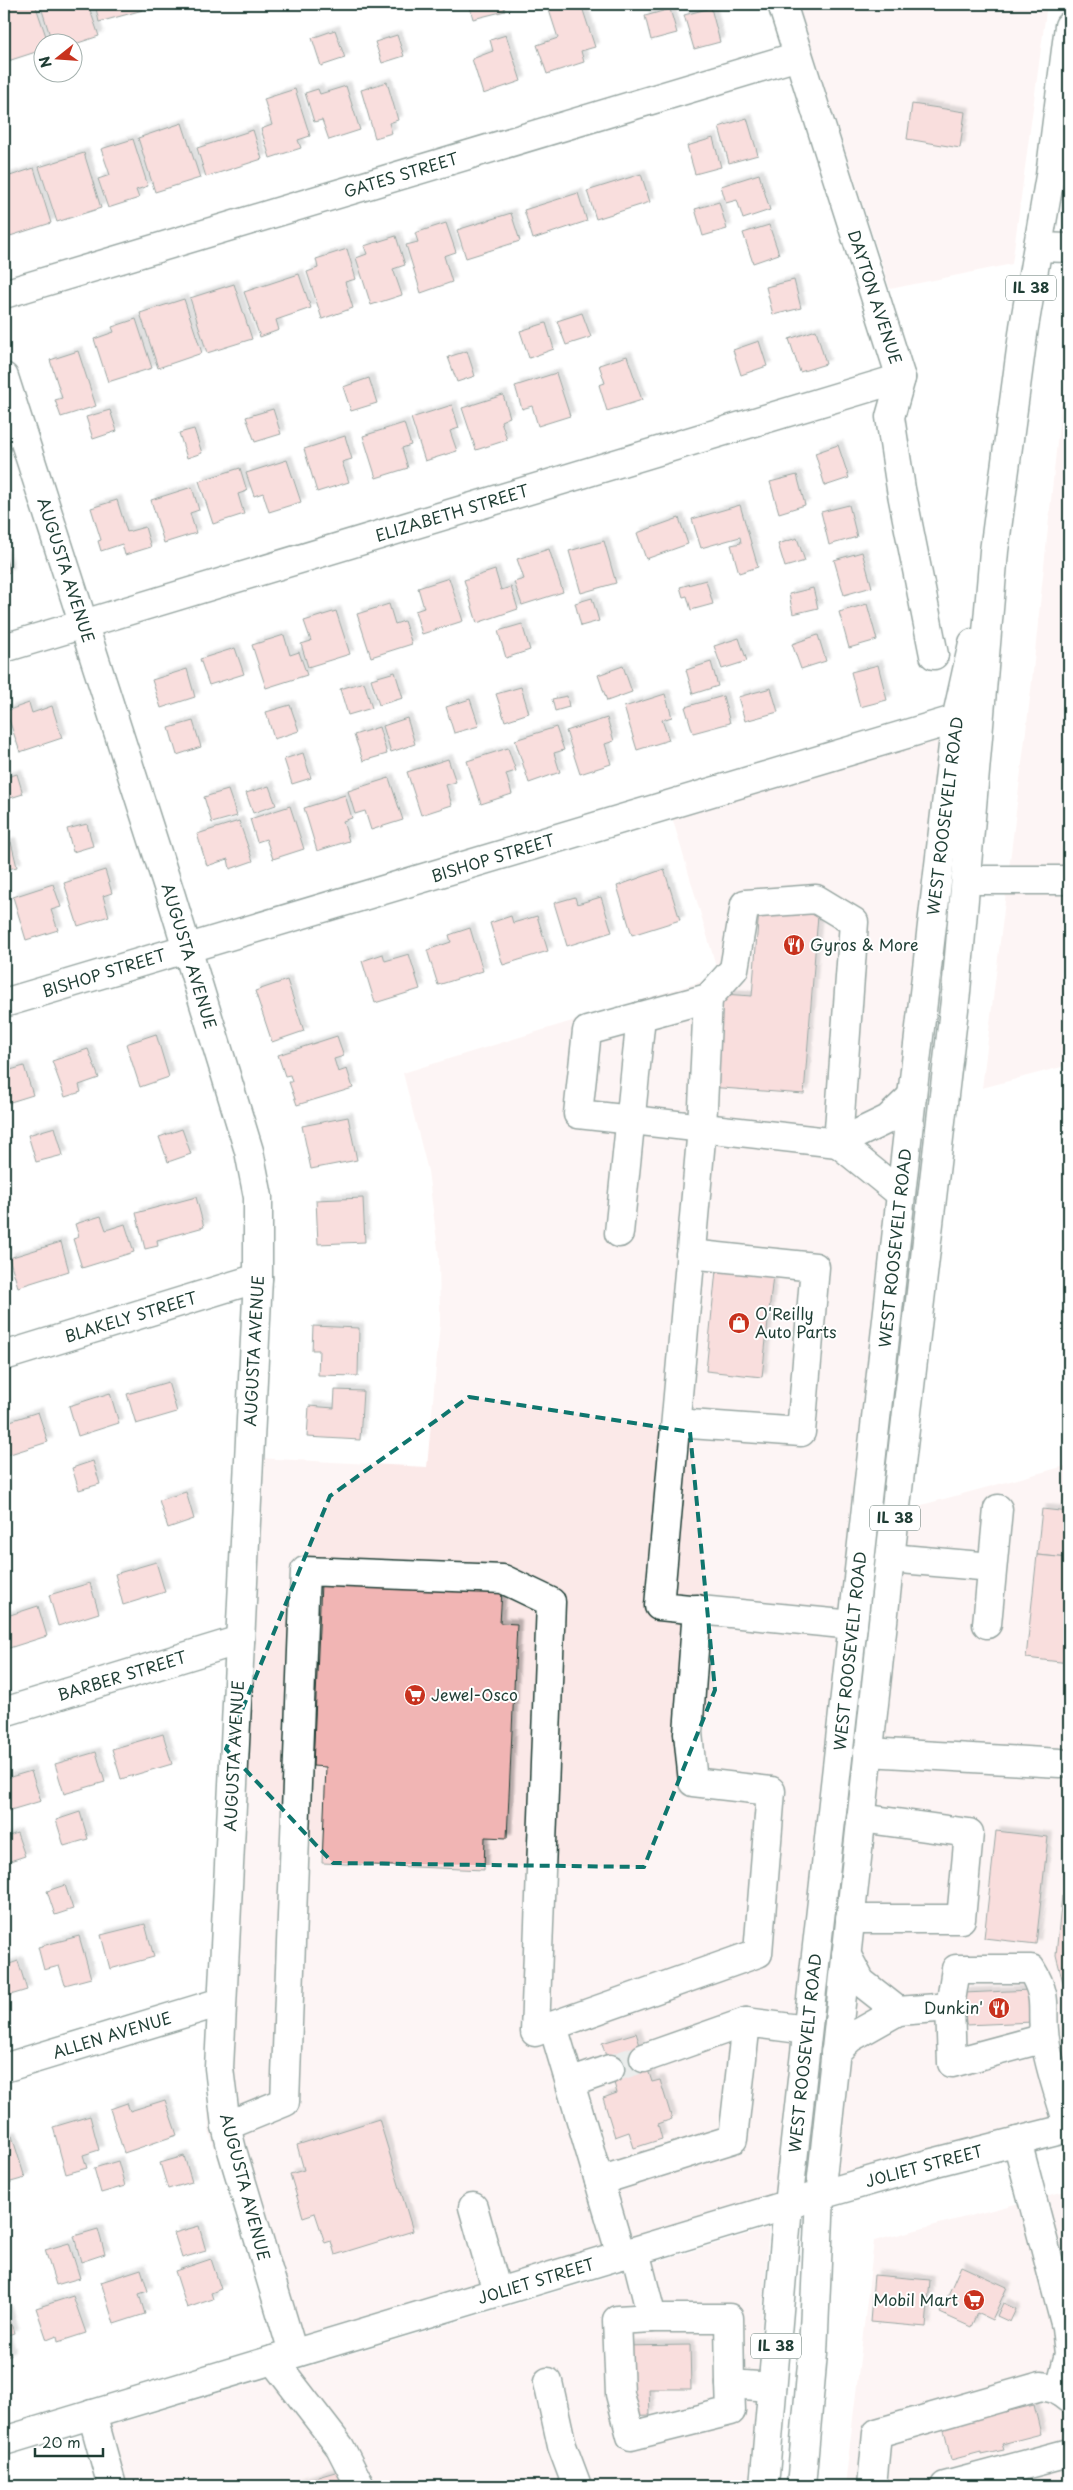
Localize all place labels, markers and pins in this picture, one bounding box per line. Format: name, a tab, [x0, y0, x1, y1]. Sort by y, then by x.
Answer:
place label: Gyros & More	[810, 932, 919, 956]
restaurant icon: Gyros & More	[782, 933, 806, 957]
place label: O'Reilly Auto Parts	[755, 1301, 837, 1343]
shop icon: O'Reilly Auto Parts	[727, 1311, 751, 1335]
place label: Jewel-Osco	[431, 1682, 518, 1706]
supermarket icon: Jewel-Osco	[403, 1683, 427, 1707]
place label: Dunkin'	[924, 1995, 983, 2019]
restaurant icon: Dunkin'	[987, 1996, 1011, 2020]
place label: Mobil Mart	[873, 2287, 958, 2311]
supermarket icon: Mobil Mart	[962, 2288, 986, 2312]

